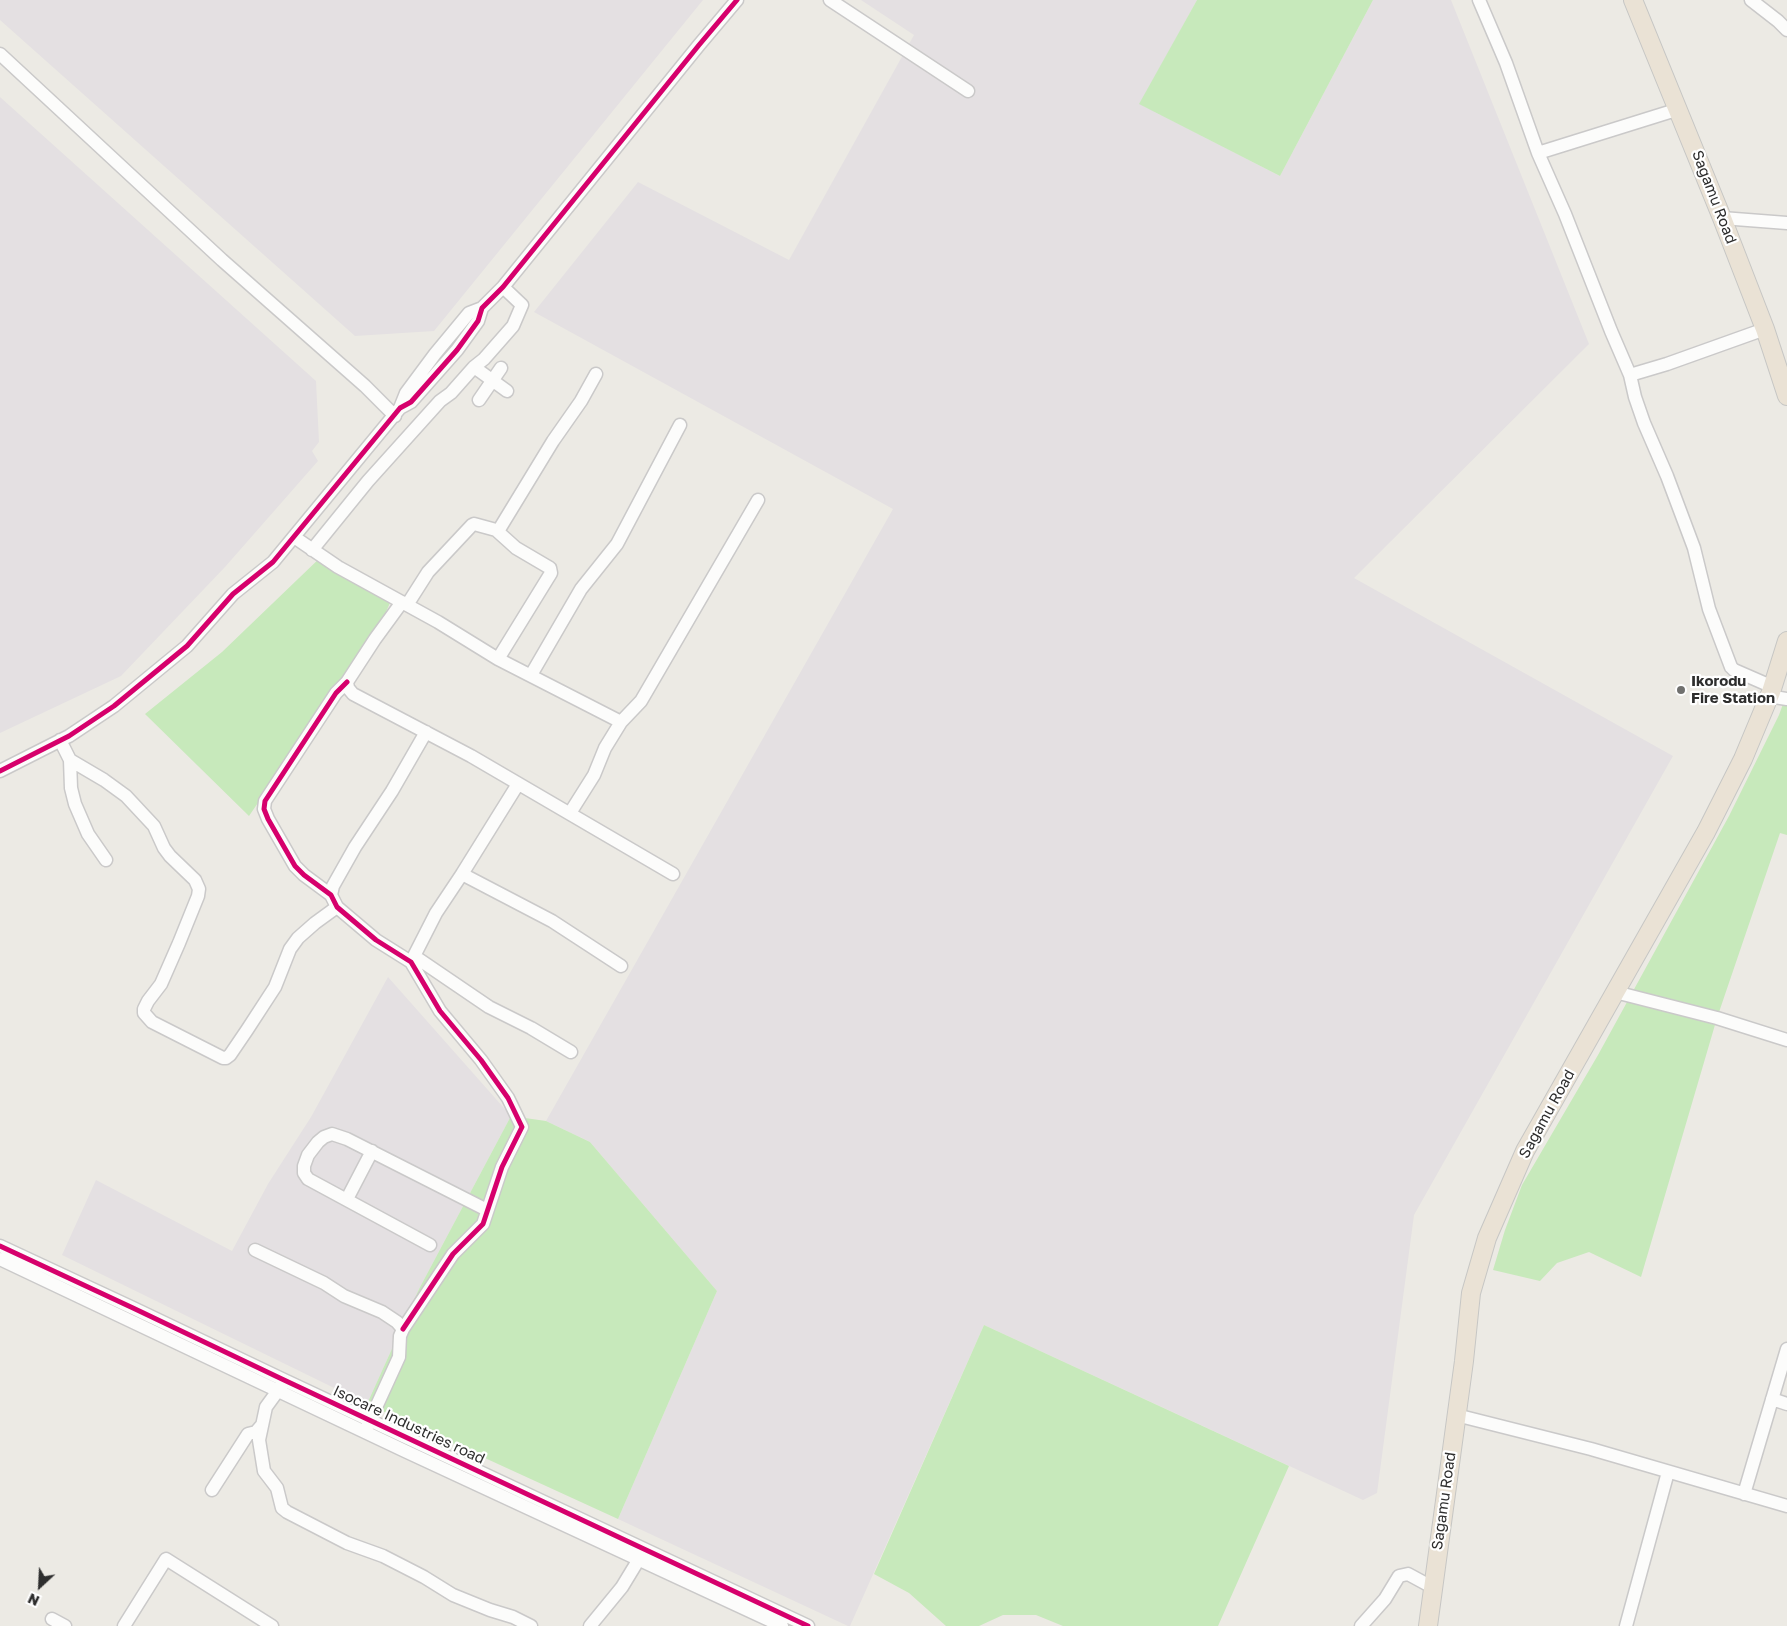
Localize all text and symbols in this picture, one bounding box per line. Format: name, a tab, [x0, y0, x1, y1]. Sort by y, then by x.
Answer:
street label: Sagamu Road	[1688, 148, 1740, 246]
place label: Ikorodu Fire Station	[1691, 672, 1775, 707]
marker: Ikorodu Fire Station	[1675, 684, 1687, 696]
street label: Sagamu Road	[1515, 1067, 1579, 1161]
street label: Isocare Industries road	[330, 1382, 488, 1468]
street label: Sagamu Road	[1428, 1451, 1460, 1551]
north arrow	[15, 1561, 65, 1611]
text: N	[25, 1590, 42, 1610]

